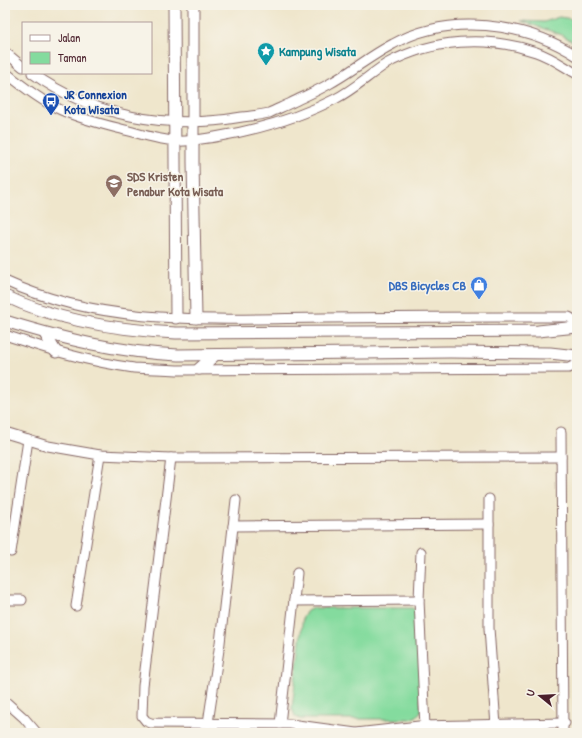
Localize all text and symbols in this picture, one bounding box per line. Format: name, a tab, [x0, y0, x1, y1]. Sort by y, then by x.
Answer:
legend	[22, 22, 152, 74]
text: Jalan	[58, 29, 80, 46]
place icon: Kampung Wisata	[256, 41, 276, 66]
place label: Kampung Wisata	[279, 42, 357, 61]
text: Taman	[58, 49, 87, 66]
place label: JR Connexion Kota Wisata	[64, 85, 127, 118]
bus stop icon: JR Connexion Kota Wisata	[41, 91, 61, 116]
place label: SDS Kristen Penabur Kota Wisata	[127, 167, 224, 200]
school or university icon: SDS Kristen Penabur Kota Wisata	[104, 173, 124, 198]
shop icon: DBS Bicycles CB	[469, 275, 489, 300]
place label: DBS Bicycles CB	[389, 276, 466, 295]
north arrow	[520, 676, 560, 716]
text: U	[523, 688, 538, 698]

